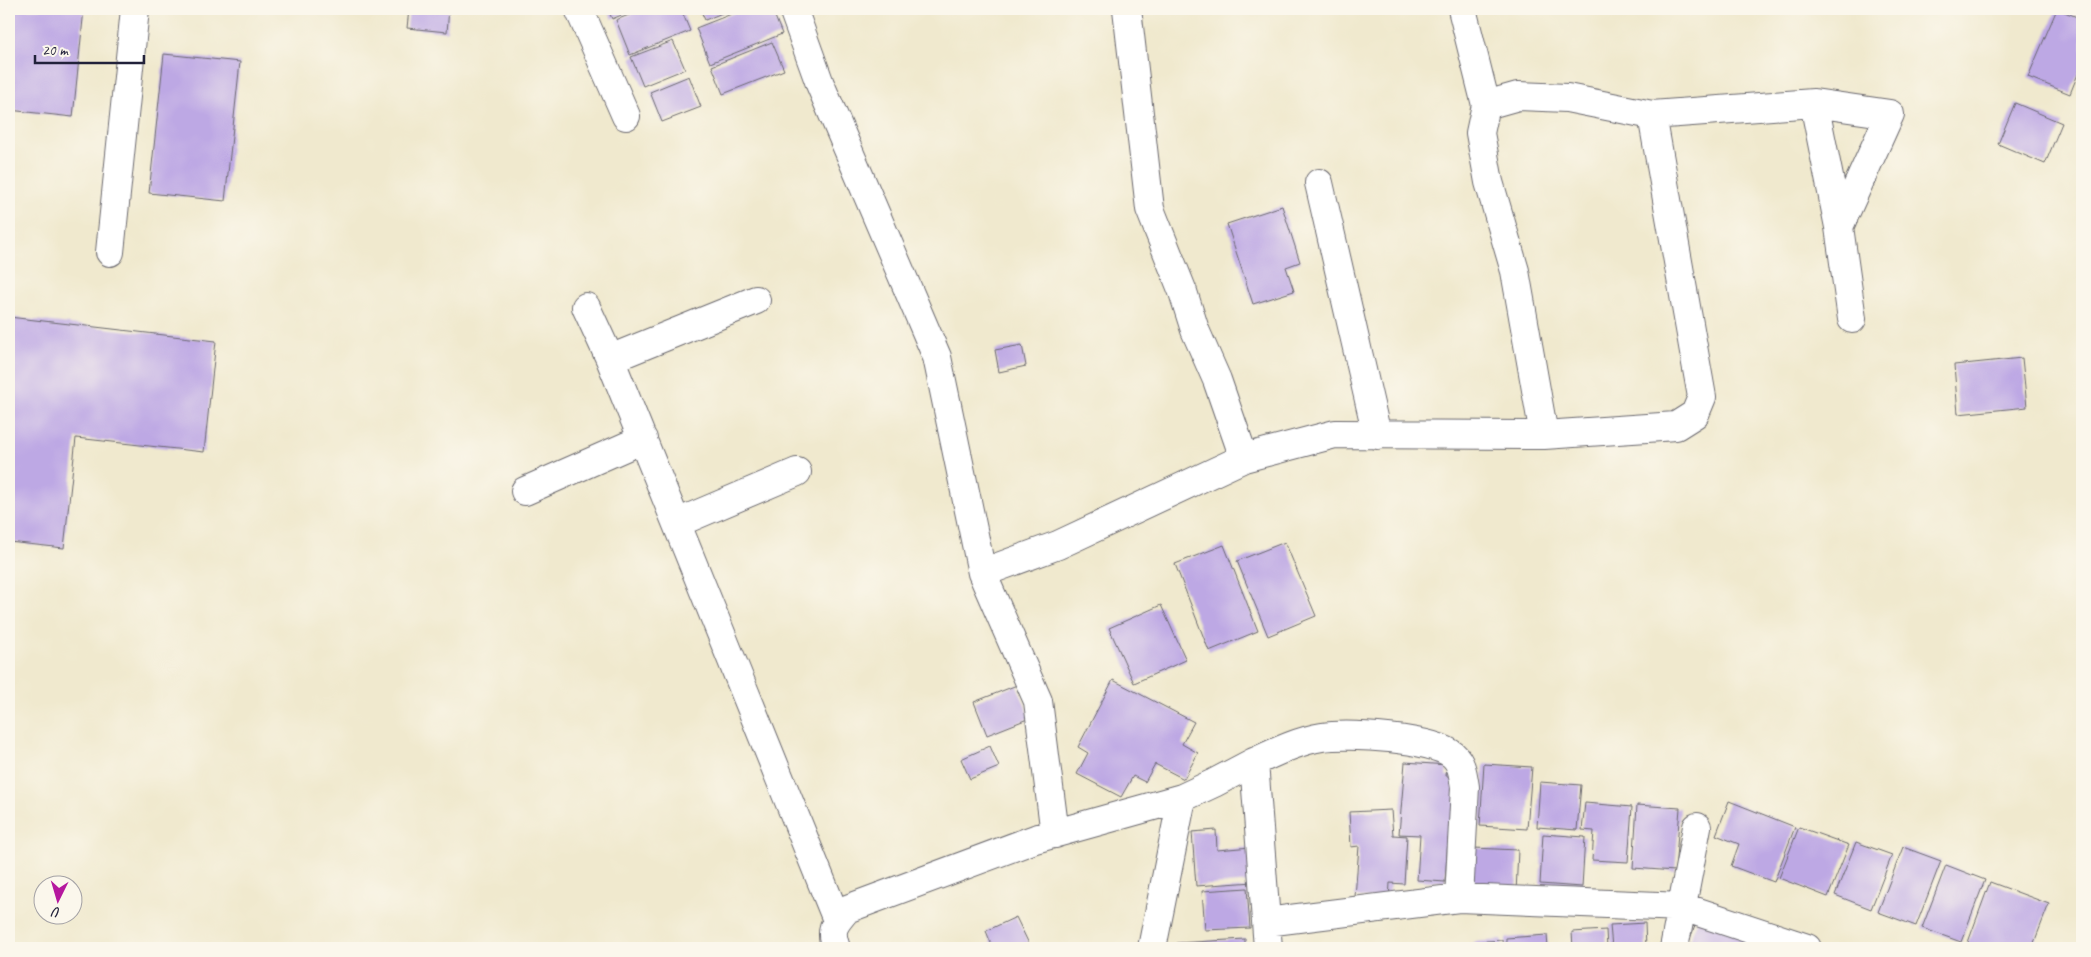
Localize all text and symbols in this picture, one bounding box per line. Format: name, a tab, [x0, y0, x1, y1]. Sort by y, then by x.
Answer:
scale bar	[35, 32, 144, 64]
text: 20 m	[42, 41, 69, 60]
north arrow	[32, 874, 82, 924]
text: U	[50, 903, 61, 921]

